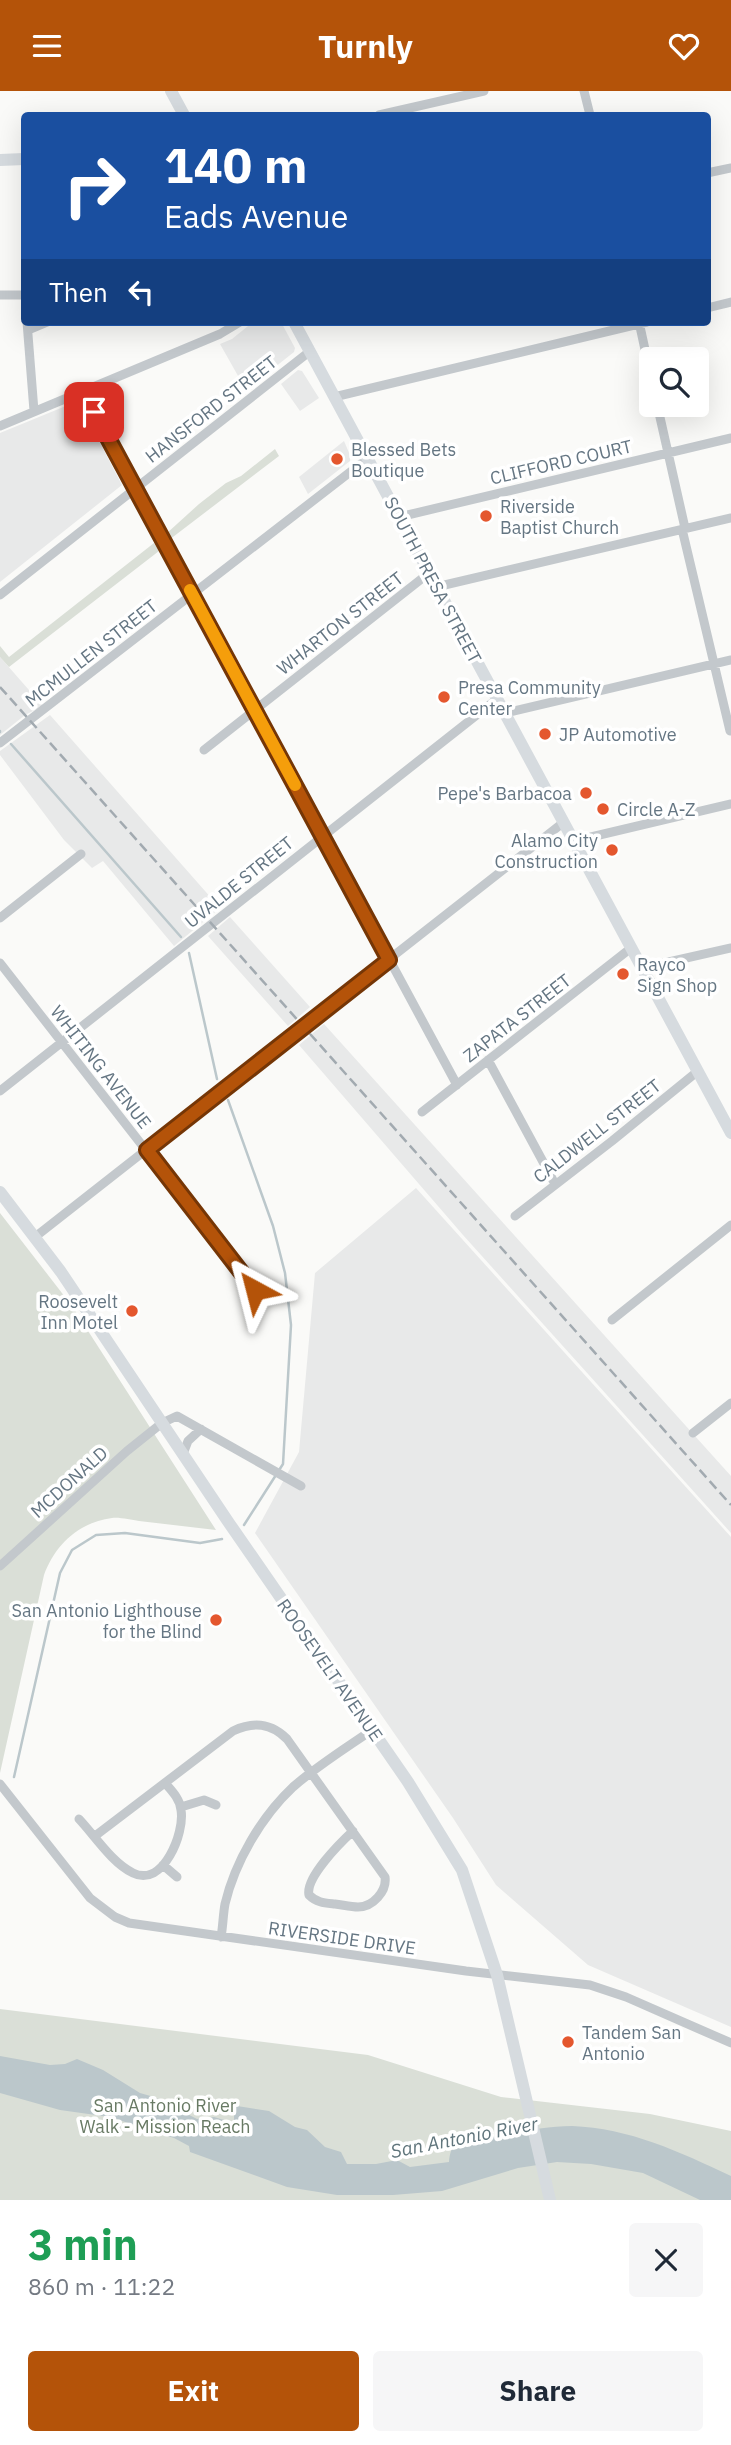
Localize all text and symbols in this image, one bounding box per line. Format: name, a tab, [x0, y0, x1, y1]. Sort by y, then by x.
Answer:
text: Turnly	[318, 25, 413, 67]
icon: menu	[28, 27, 66, 65]
icon: heart	[665, 27, 703, 65]
text: 140 m	[164, 133, 308, 196]
icon: right	[49, 140, 140, 231]
text: Eads Avenue	[164, 195, 348, 237]
icon: left	[122, 273, 160, 311]
text: Then	[49, 275, 108, 309]
map controls	[639, 347, 709, 417]
button: search	[639, 347, 709, 417]
street label: HANSFORD STREET	[140, 350, 282, 468]
pin	[64, 382, 124, 442]
icon: arrive	[75, 393, 113, 431]
street label: CLIFFORD COURT	[488, 434, 634, 490]
place label: Blessed Bets Boutique	[351, 438, 456, 482]
marker: Blessed Bets Boutique	[329, 451, 345, 467]
street label: SOUTH PRESA STREET	[379, 493, 487, 667]
place label: Riverside Baptist Church	[500, 495, 619, 539]
marker: Riverside Baptist Church	[478, 508, 494, 524]
street label: WHARTON STREET	[272, 566, 408, 680]
street label: MCMULLEN STREET	[20, 594, 162, 712]
place label: Presa Community Center	[458, 676, 601, 720]
marker: Presa Community Center	[436, 689, 452, 705]
place label: JP Automotive	[559, 723, 677, 746]
marker: JP Automotive	[537, 726, 553, 742]
place label: Pepe's Barbacoa	[438, 782, 572, 805]
marker: Pepe's Barbacoa	[578, 785, 594, 801]
place label: Circle A-Z	[617, 798, 695, 821]
marker: Circle A-Z	[595, 801, 611, 817]
place label: Alamo City Construction	[495, 829, 598, 873]
street label: UVALDE STREET	[180, 831, 298, 933]
marker: Alamo City Construction	[604, 842, 620, 858]
place label: Rayco Sign Shop	[637, 953, 717, 997]
marker: Rayco Sign Shop	[615, 966, 631, 982]
street label: ZAPATA STREET	[458, 969, 576, 1067]
street label: WHITING AVENUE	[46, 1001, 156, 1133]
street label: CALDWELL STREET	[528, 1074, 666, 1188]
position arrow	[218, 1253, 292, 1327]
place label: Roosevelt Inn Motel	[38, 1290, 118, 1334]
marker: Roosevelt Inn Motel	[124, 1303, 140, 1319]
street label: MCDONALD	[26, 1441, 112, 1523]
street label: ROOSEVELT AVENUE	[272, 1594, 388, 1746]
place label: San Antonio Lighthouse for the Blind	[12, 1599, 202, 1643]
marker: San Antonio Lighthouse for the Blind	[208, 1612, 224, 1628]
street label: RIVERSIDE DRIVE	[267, 1916, 417, 1960]
place label: Tandem San Antonio	[582, 2021, 681, 2065]
marker: Tandem San Antonio	[560, 2034, 576, 2050]
park label: San Antonio River Walk - Mission Reach	[79, 2094, 251, 2138]
water label: San Antonio River	[388, 2111, 541, 2163]
text: 3 min	[28, 2217, 138, 2272]
button: close	[629, 2223, 703, 2297]
text: 860 m · 11:22	[28, 2271, 175, 2301]
button: Exit	[28, 2351, 359, 2431]
button: Share	[373, 2351, 703, 2431]

